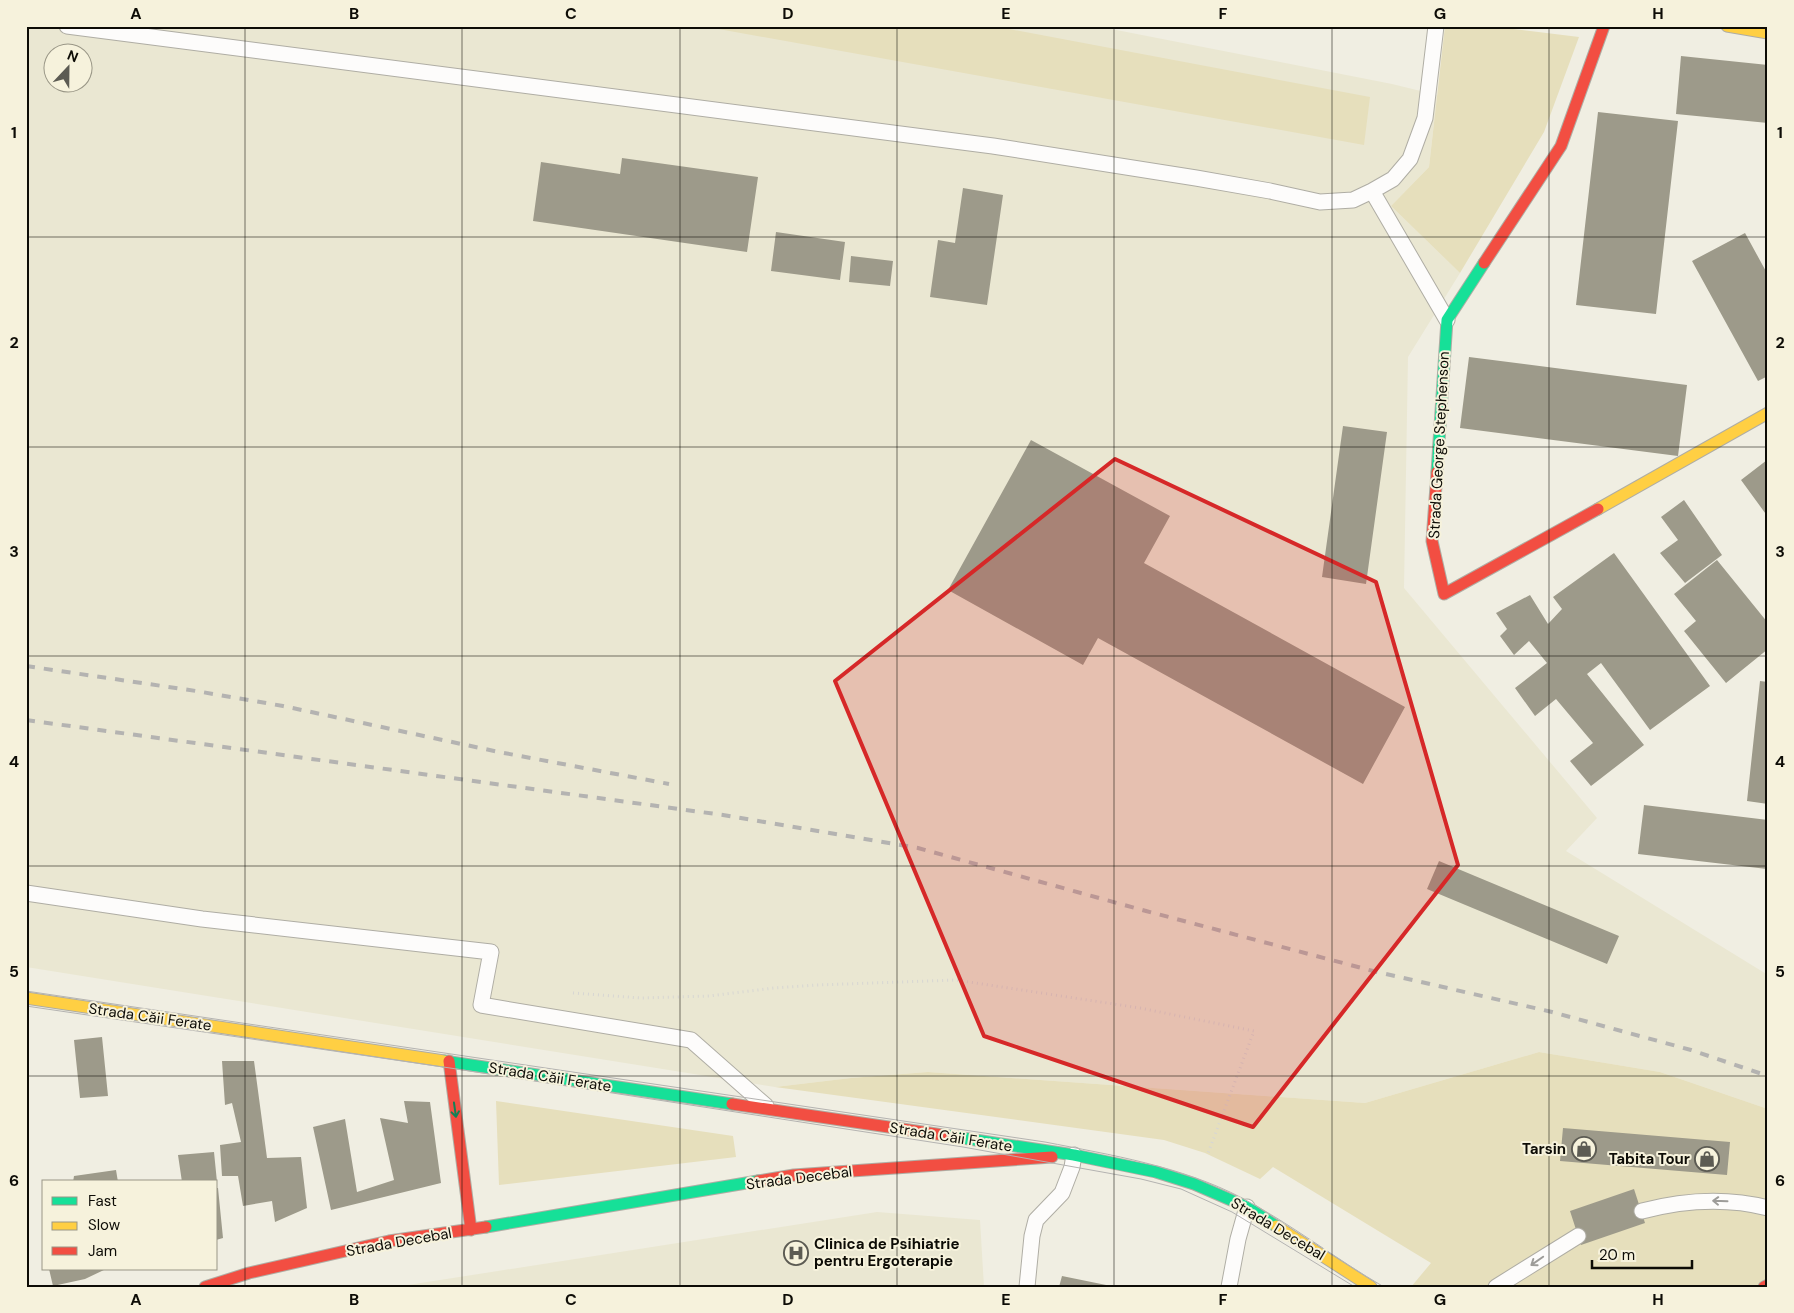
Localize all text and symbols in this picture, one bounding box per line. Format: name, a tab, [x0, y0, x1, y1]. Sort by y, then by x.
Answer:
text: A	[130, 3, 142, 24]
text: B	[349, 3, 359, 24]
text: C	[565, 3, 577, 24]
text: D	[782, 3, 794, 24]
text: E	[1001, 3, 1011, 24]
text: F	[1219, 3, 1228, 24]
text: G	[1434, 3, 1446, 24]
text: H	[1652, 3, 1664, 24]
north arrow	[42, 42, 92, 92]
text: N	[65, 46, 81, 66]
text: 1	[11, 122, 17, 143]
text: 1	[1777, 122, 1783, 143]
text: 2	[9, 332, 19, 353]
text: 2	[1775, 332, 1785, 353]
street label: Strada George Stephenson	[1424, 351, 1454, 539]
text: 3	[9, 541, 19, 562]
text: 3	[1775, 541, 1785, 562]
text: 4	[9, 751, 19, 772]
text: 4	[1775, 751, 1785, 772]
text: 5	[9, 961, 19, 982]
text: 5	[1775, 961, 1785, 982]
street label: Strada Căii Ferate	[87, 998, 213, 1036]
street label: Strada Căii Ferate	[487, 1057, 613, 1097]
one-way arrow	[450, 1101, 460, 1117]
street label: Strada Căii Ferate	[888, 1117, 1014, 1157]
shop icon: Tarsin	[1571, 1136, 1597, 1162]
place label: Tarsin	[1522, 1139, 1566, 1159]
shop icon: Tabita Tour	[1694, 1146, 1720, 1172]
place label: Tabita Tour	[1609, 1149, 1690, 1169]
street label: Strada Decebal	[745, 1162, 853, 1194]
text: 6	[9, 1170, 19, 1191]
text: 6	[1775, 1170, 1785, 1191]
legend	[42, 1180, 218, 1270]
text: Fast	[88, 1191, 117, 1211]
street label: Strada Decebal	[1227, 1193, 1329, 1265]
one-way arrow	[1712, 1196, 1728, 1205]
text: Slow	[88, 1215, 121, 1235]
street label: Strada Decebal	[345, 1223, 453, 1261]
place label: Clinica de Psihiatrie pentru Ergoterapie	[814, 1234, 960, 1271]
scale bar	[1592, 1238, 1692, 1270]
hospital icon: Clinica de Psihiatrie pentru Ergoterapie	[783, 1240, 809, 1266]
text: Jam	[88, 1241, 117, 1261]
text: 20 m	[1599, 1245, 1635, 1265]
one-way arrow	[1530, 1256, 1544, 1266]
text: A	[130, 1289, 142, 1310]
text: B	[349, 1289, 359, 1310]
text: C	[565, 1289, 577, 1310]
text: D	[782, 1289, 794, 1310]
text: E	[1001, 1289, 1011, 1310]
text: F	[1219, 1289, 1228, 1310]
text: G	[1434, 1289, 1446, 1310]
text: H	[1652, 1289, 1664, 1310]

